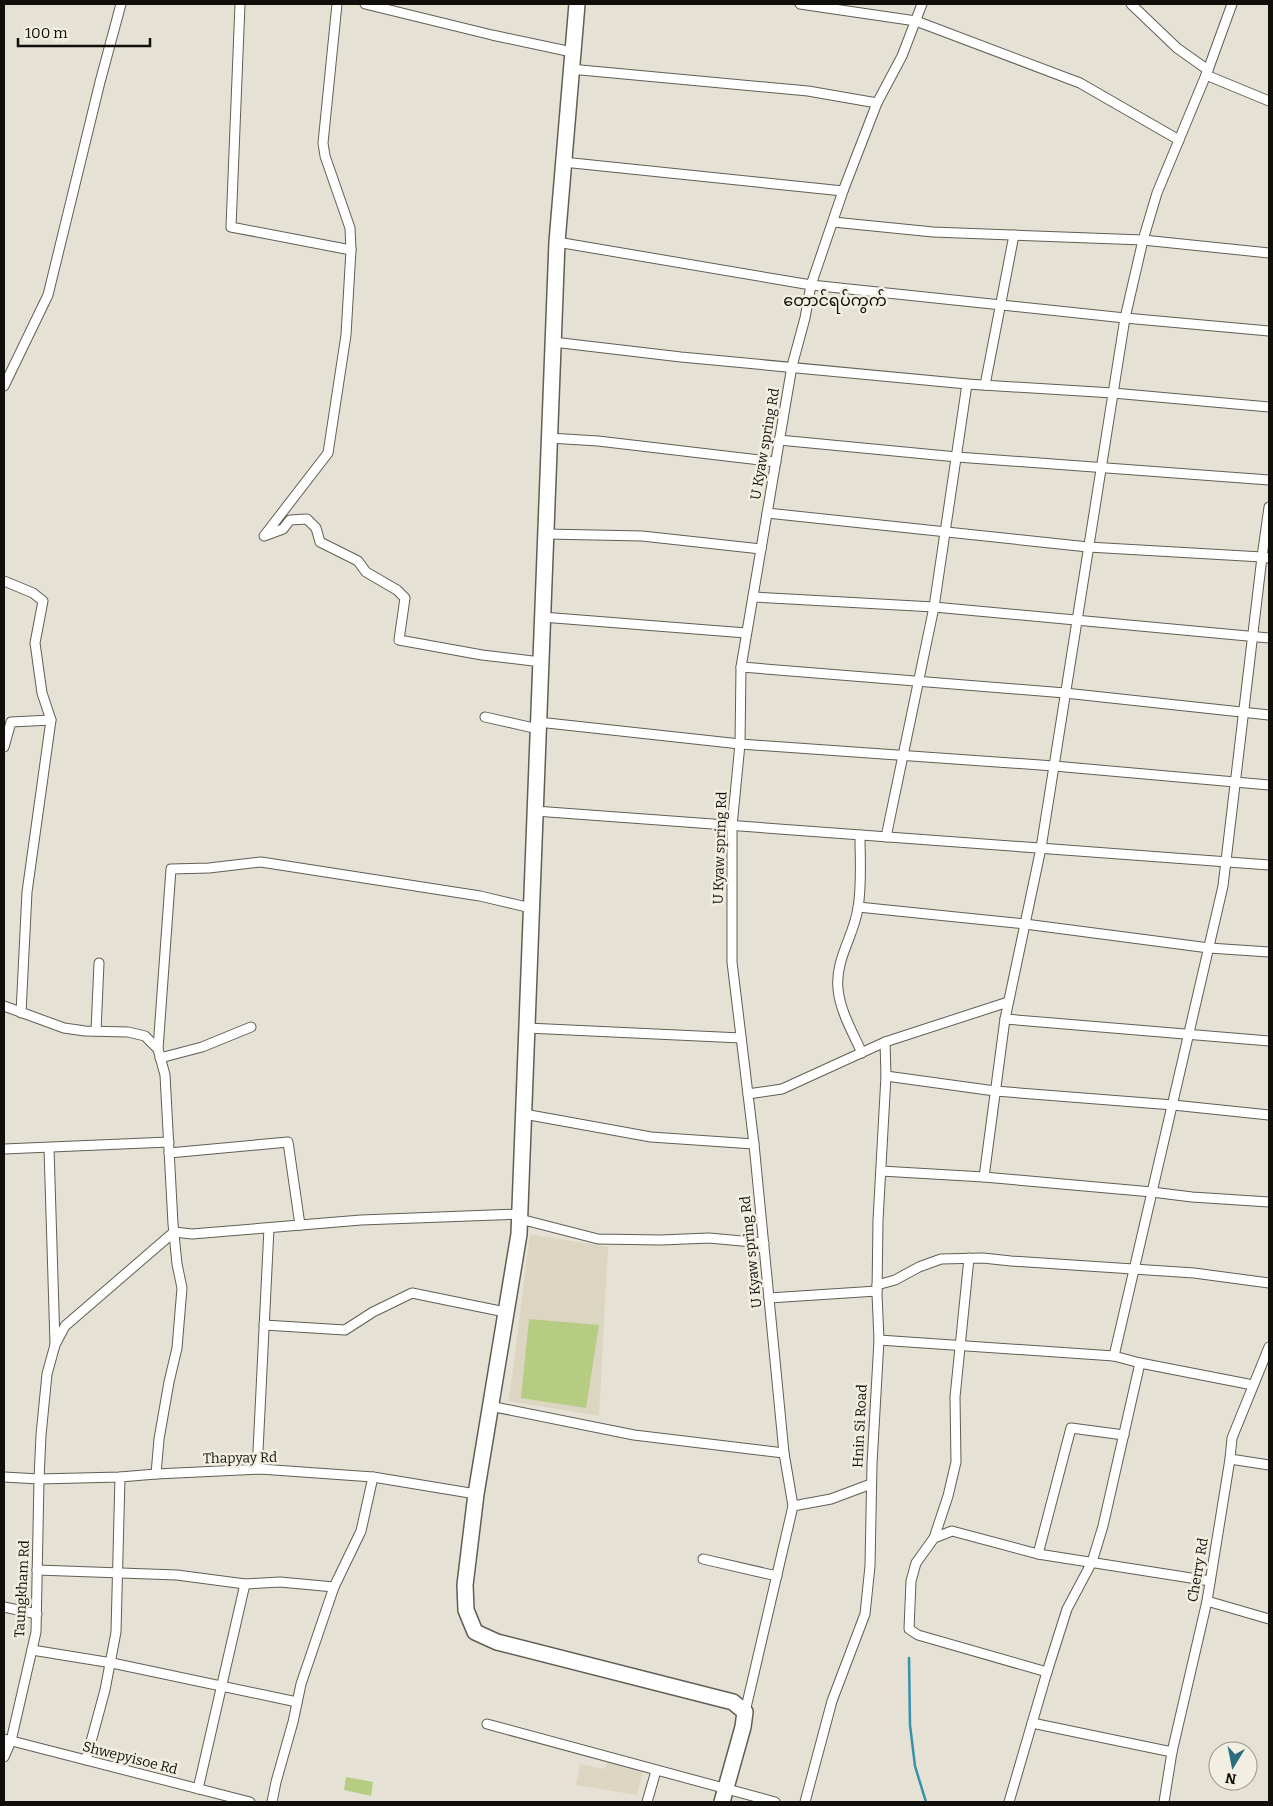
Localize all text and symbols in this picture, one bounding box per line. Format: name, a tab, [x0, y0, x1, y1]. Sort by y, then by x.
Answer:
scale bar	[18, 15, 150, 47]
text: 100 m	[25, 24, 68, 42]
district label: တောင်ရပ်ကွက်	[783, 289, 887, 314]
street label: U Kyaw spring Rd	[747, 387, 783, 501]
street label: U Kyaw spring Rd	[710, 791, 730, 905]
street label: U Kyaw spring Rd	[737, 1195, 765, 1309]
street label: Hnin Si Road	[849, 1384, 871, 1468]
street label: Thapyay Rd	[203, 1449, 277, 1467]
street label: Cherry Rd	[1184, 1537, 1212, 1603]
street label: Taungkham Rd	[11, 1540, 33, 1638]
street label: Shwepyisoe Rd	[81, 1738, 179, 1778]
north arrow	[1208, 1741, 1258, 1791]
text: N	[1224, 1769, 1238, 1788]

